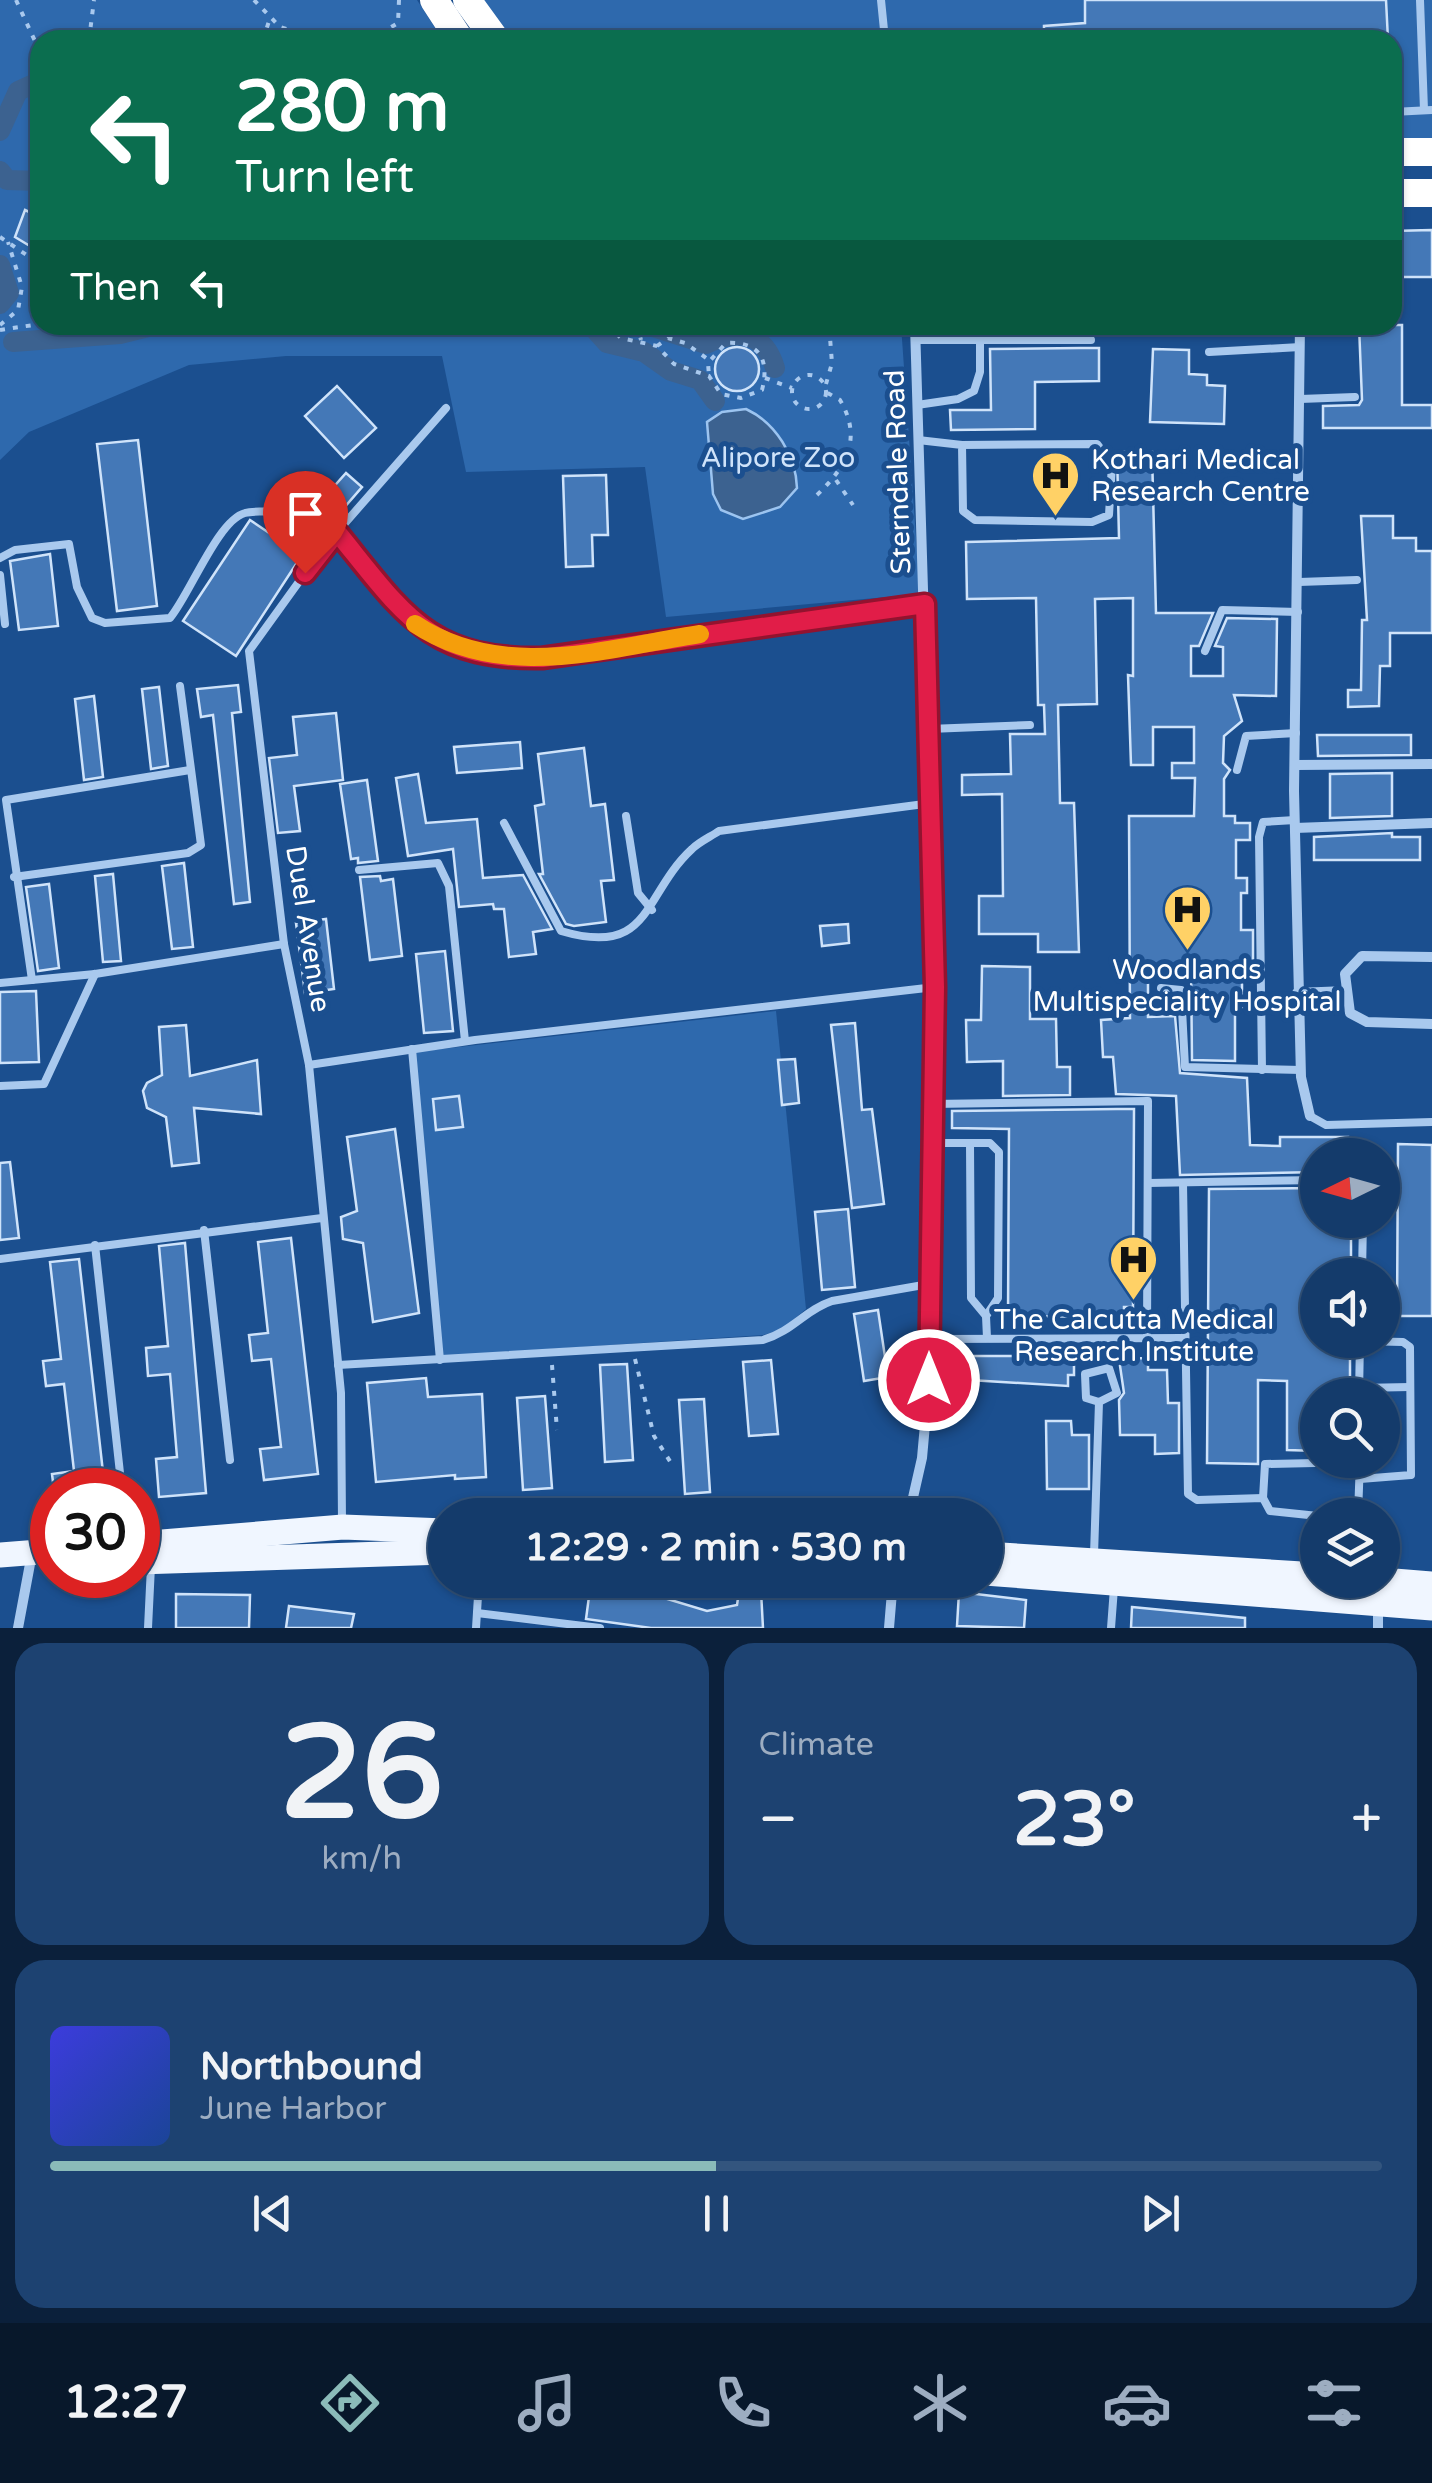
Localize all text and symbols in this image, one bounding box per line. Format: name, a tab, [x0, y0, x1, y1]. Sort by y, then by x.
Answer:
text: 280 m	[235, 66, 449, 150]
icon: left	[70, 70, 200, 200]
text: Turn left	[235, 151, 414, 205]
icon: left	[181, 260, 236, 315]
text: Then	[70, 265, 161, 311]
street label: Sterndale Road	[877, 369, 919, 575]
park label: Alipore Zoo	[701, 441, 855, 475]
place label: Kothari Medical Research Centre	[1091, 443, 1310, 509]
hospital icon: Kothari Medical Research Centre	[1030, 450, 1082, 518]
pin	[263, 471, 348, 574]
icon: arrive	[278, 486, 333, 541]
street label: Duel Avenue	[278, 843, 338, 1015]
hospital icon: Woodlands Multispeciality Hospital	[1161, 884, 1213, 952]
place label: Woodlands Multispeciality Hospital	[1032, 953, 1342, 1019]
north arrow	[1300, 1138, 1400, 1238]
map controls	[1300, 1138, 1400, 1598]
hospital icon: The Calcutta Medical Research Institute	[1108, 1234, 1160, 1302]
button: sound	[1300, 1258, 1400, 1358]
place label: The Calcutta Medical Research Institute	[994, 1303, 1274, 1369]
position arrow	[877, 1328, 981, 1432]
button: search	[1300, 1378, 1400, 1478]
speed limit sign: 30	[30, 1468, 160, 1598]
button: layers	[1300, 1498, 1400, 1598]
text: 12:29 · 2 min · 530 m	[524, 1525, 907, 1571]
text: 26	[280, 1697, 443, 1853]
text: Climate	[759, 1726, 874, 1764]
text: 23°	[1013, 1775, 1136, 1865]
text: −	[759, 1787, 798, 1853]
text: +	[1351, 1787, 1382, 1853]
text: km/h	[322, 1840, 402, 1878]
text: Northbound	[200, 2044, 423, 2090]
text: June Harbor	[200, 2090, 387, 2128]
icon: previous	[245, 2186, 300, 2241]
icon: pause	[689, 2186, 744, 2241]
icon: next	[1133, 2186, 1188, 2241]
icon: directions	[315, 2368, 385, 2438]
icon: music	[512, 2368, 582, 2438]
icon: phone	[708, 2368, 778, 2438]
icon: climate	[905, 2368, 975, 2438]
icon: car	[1102, 2368, 1172, 2438]
icon: filters	[1299, 2368, 1369, 2438]
text: 12:27	[63, 2376, 188, 2430]

